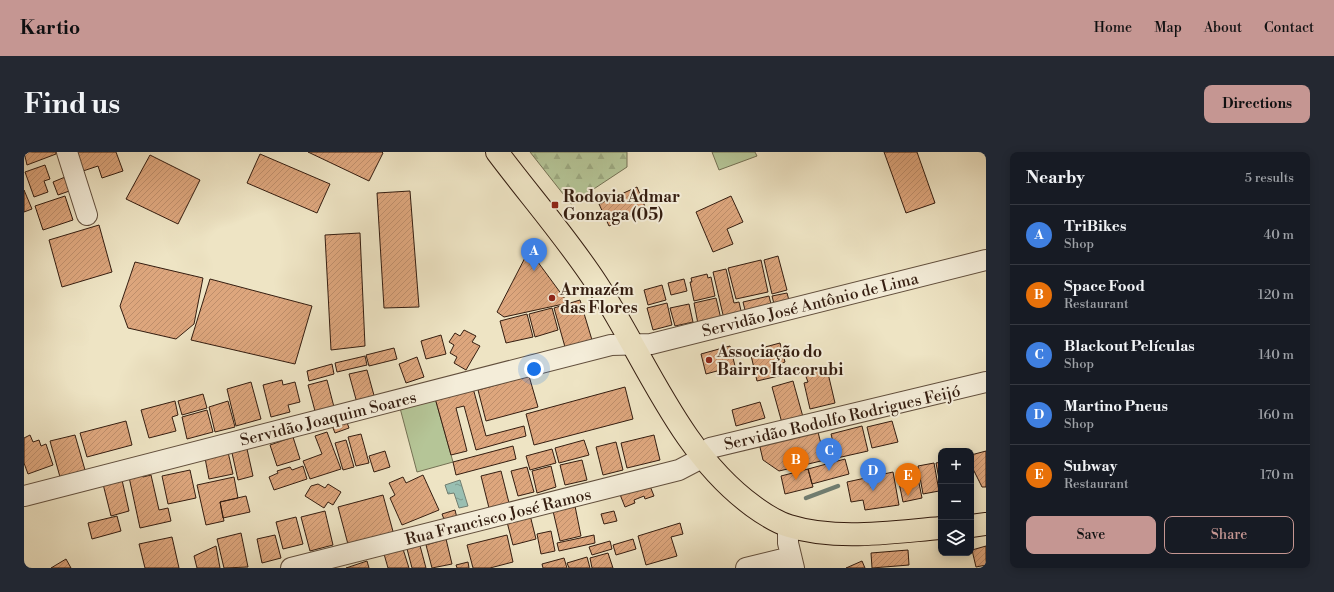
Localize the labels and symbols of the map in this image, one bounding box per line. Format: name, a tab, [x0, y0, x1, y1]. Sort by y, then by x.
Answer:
place label: Rodovia Admar Gonzaga (05)	[563, 187, 680, 225]
marker: Rodovia Admar Gonzaga (05)	[550, 200, 560, 210]
pin: A	[521, 238, 547, 271]
street label: Servidão José Antônio de Lima	[700, 268, 921, 342]
place label: Armazém das Flores	[559, 280, 638, 318]
marker: Armazém das Flores	[547, 293, 557, 303]
place label: Associação do Bairro Itacorubi	[716, 342, 843, 380]
marker: Associação do Bairro Itacorubi	[704, 355, 714, 365]
your location	[524, 359, 544, 379]
street label: Servidão Rodolfo Rodrigues Feijó	[722, 381, 962, 455]
street label: Servidão Joaquim Soares	[238, 387, 419, 451]
pin: C	[816, 438, 842, 471]
pin: B	[783, 447, 809, 480]
pin: D	[860, 458, 886, 491]
pin: E	[895, 463, 921, 496]
street label: Rua Francisco José Ramos	[403, 484, 593, 550]

